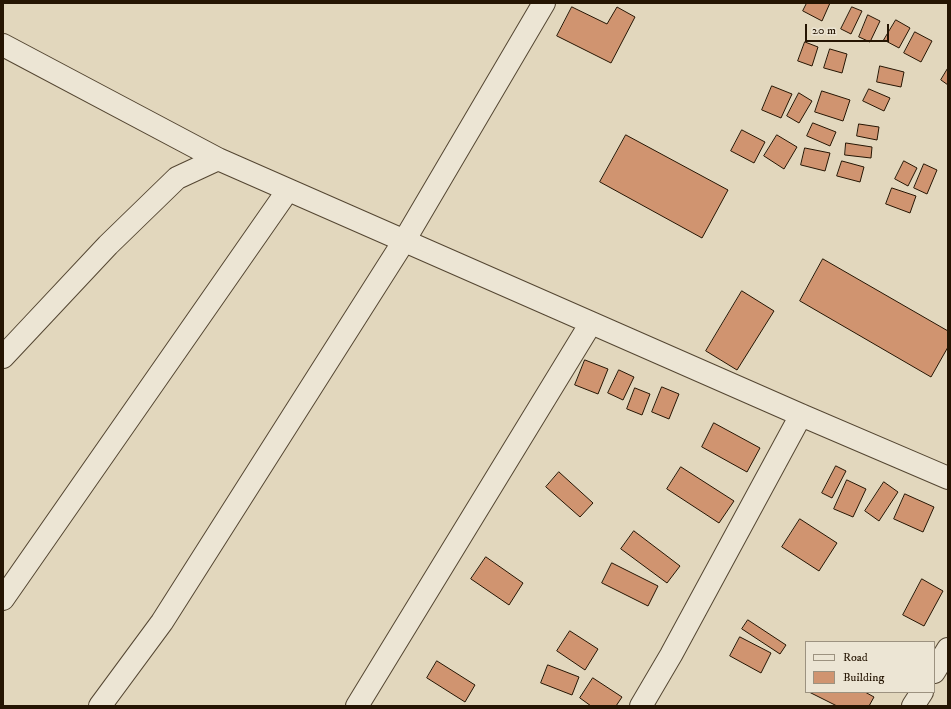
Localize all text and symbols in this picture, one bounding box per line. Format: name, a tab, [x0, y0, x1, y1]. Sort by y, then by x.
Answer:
scale bar	[807, 16, 891, 42]
text: 20 m	[812, 23, 836, 38]
legend	[805, 641, 935, 693]
text: Road	[843, 650, 868, 665]
text: Building	[843, 670, 884, 685]

